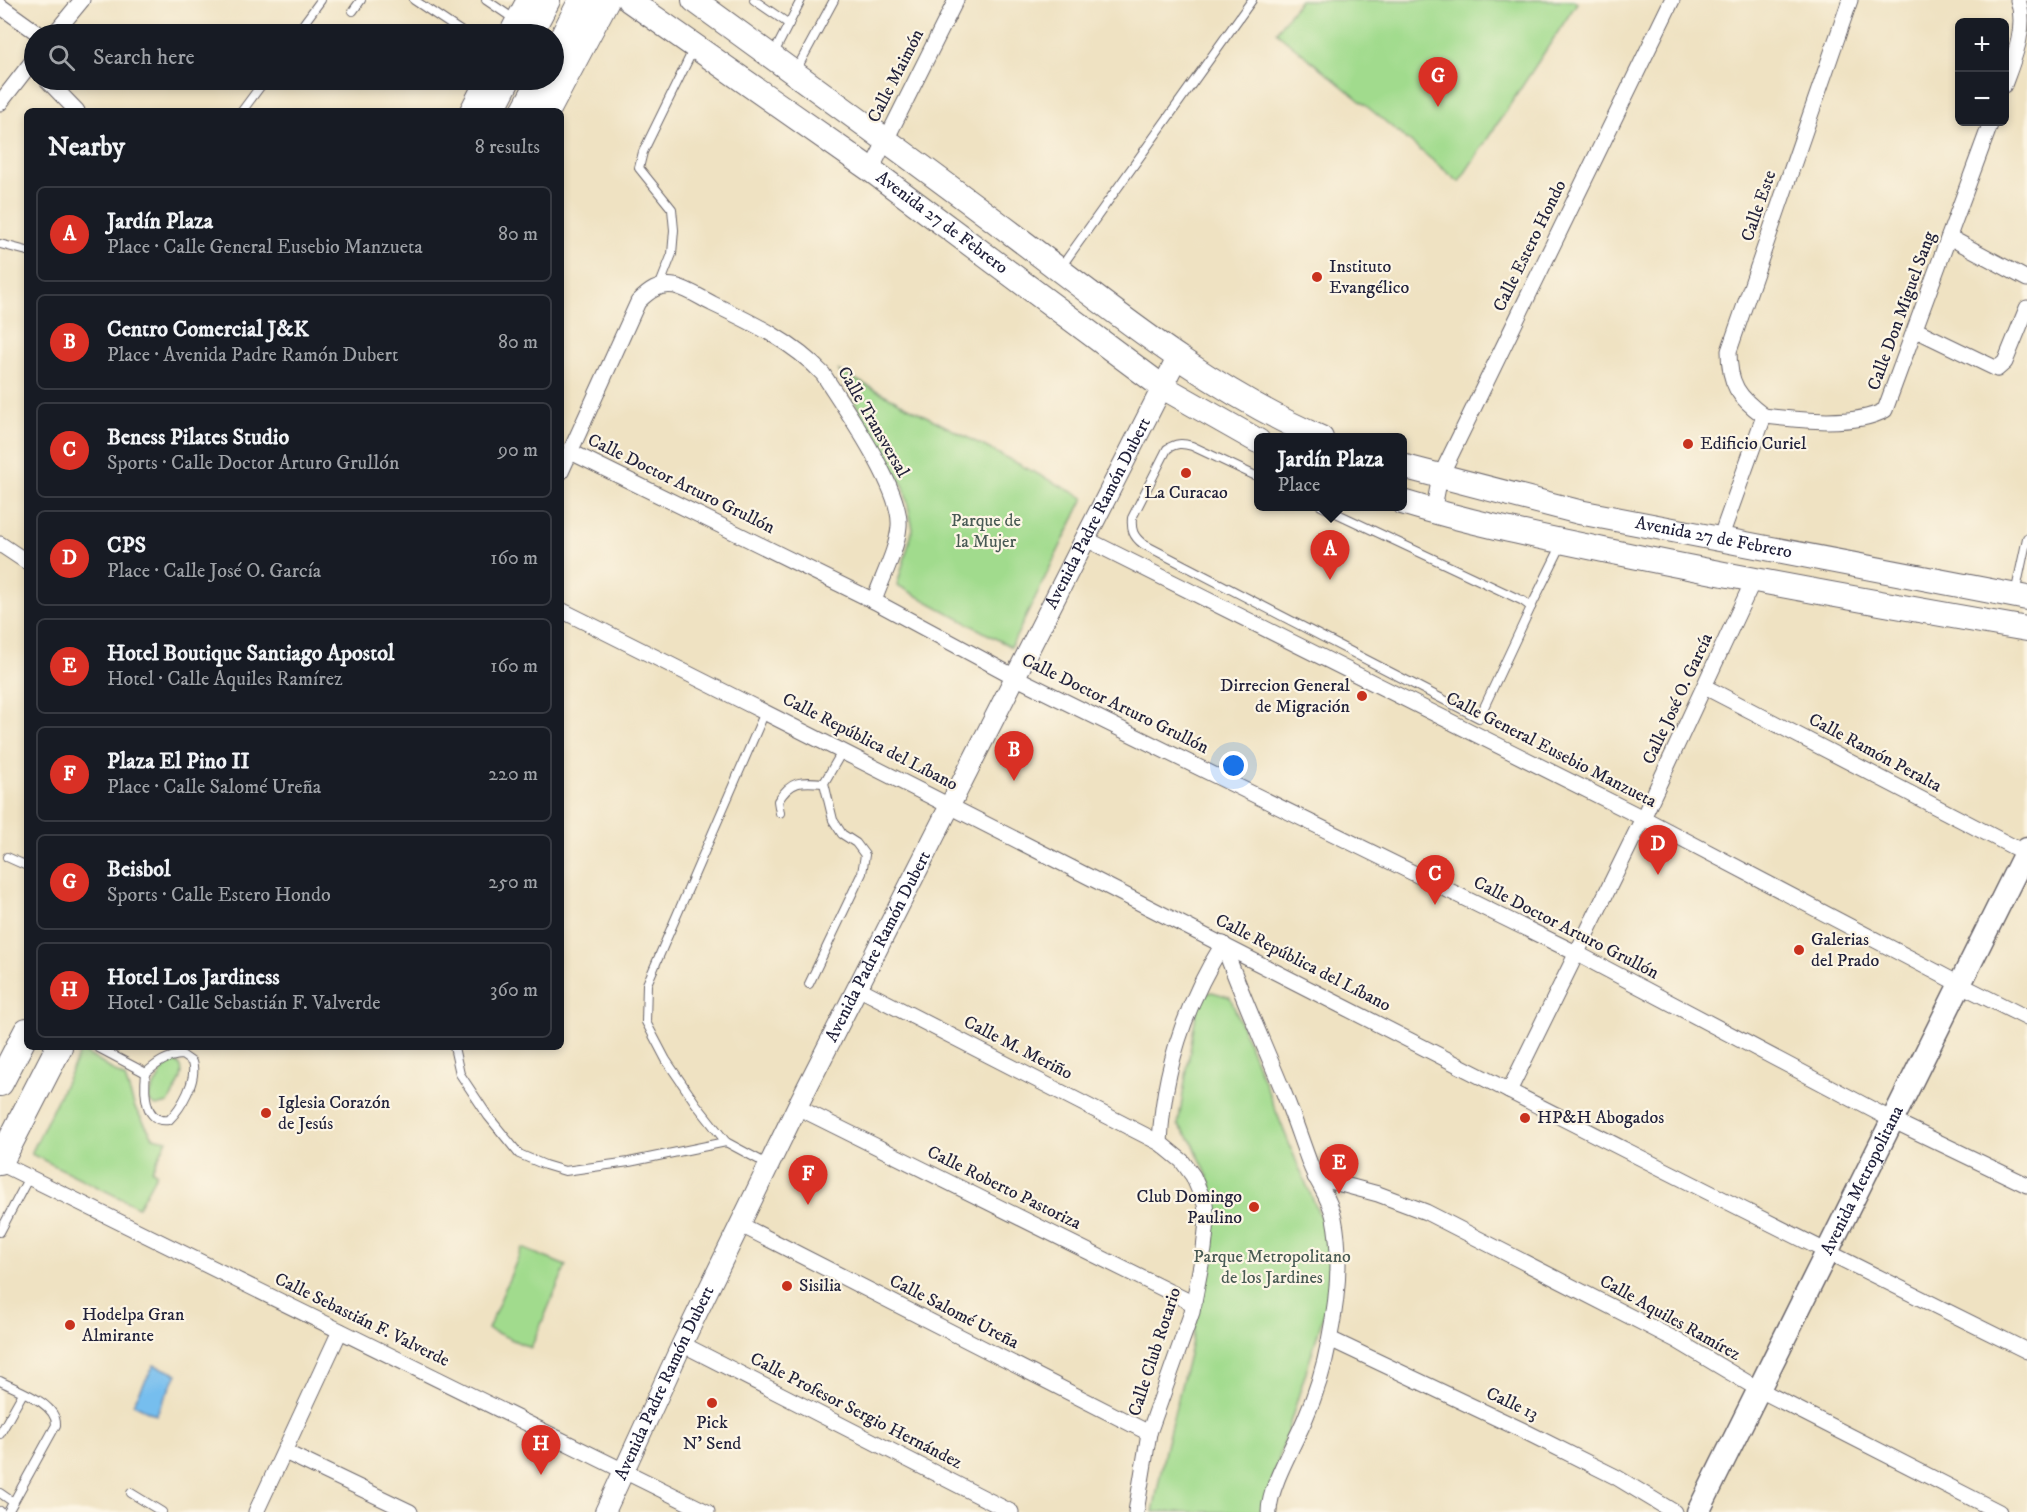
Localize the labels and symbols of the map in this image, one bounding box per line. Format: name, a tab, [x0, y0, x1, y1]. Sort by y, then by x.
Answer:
street label: Calle Maimón	[863, 25, 929, 126]
pin: G	[1418, 57, 1458, 107]
street label: Avenida 27 de Febrero	[871, 166, 1012, 279]
street label: Calle Este	[1737, 168, 1781, 244]
street label: Calle Estero Hondo	[1489, 176, 1571, 315]
street label: Calle Don Miguel Sang	[1863, 228, 1941, 394]
place label: Instituto Evangélico	[1329, 256, 1409, 299]
marker: Instituto Evangélico	[1310, 270, 1324, 284]
street label: Calle Transversal	[832, 363, 914, 482]
street label: Avenida Padre Ramón Dubert	[1041, 414, 1156, 613]
street label: Calle Doctor Arturo Grullón	[584, 429, 779, 539]
place label: Edificio Curiel	[1700, 433, 1807, 455]
marker: Edificio Curiel	[1681, 437, 1695, 451]
marker: La Curacao	[1179, 466, 1193, 480]
place label: La Curacao	[1144, 482, 1228, 504]
park label: Parque de la Mujer	[951, 510, 1021, 553]
street label: Avenida 27 de Febrero	[1633, 512, 1794, 564]
pin: A	[1310, 530, 1350, 580]
street label: Calle José O. García	[1638, 630, 1718, 768]
street label: Calle Doctor Arturo Grullón	[1018, 649, 1213, 759]
place label: Dirrecion General de Migración	[1220, 675, 1351, 718]
street label: Calle General Eusebio Manzueta	[1442, 687, 1660, 813]
street label: Calle República del Líbano	[779, 688, 962, 796]
marker: Dirrecion General de Migración	[1355, 689, 1369, 703]
street label: Calle Ramón Peralta	[1805, 709, 1946, 798]
pin: B	[994, 732, 1034, 781]
your location	[1219, 751, 1248, 780]
pin: D	[1638, 826, 1678, 875]
street label: Avenida Padre Ramón Dubert	[821, 847, 936, 1046]
pin: C	[1416, 856, 1454, 905]
street label: Calle Doctor Arturo Grullón	[1469, 872, 1663, 985]
street label: Calle República del Líbano	[1212, 909, 1395, 1017]
place label: Galerias del Prado	[1811, 929, 1879, 972]
marker: Galerias del Prado	[1792, 943, 1806, 957]
street label: Calle M. Meriño	[960, 1011, 1076, 1085]
place label: Iglesia Corazón de Jesús	[278, 1092, 391, 1135]
street label: Avenida Metropolitana	[1816, 1102, 1909, 1259]
marker: Iglesia Corazón de Jesús	[259, 1106, 273, 1120]
place label: HP&H Abogados	[1537, 1107, 1664, 1129]
marker: HP&H Abogados	[1518, 1111, 1532, 1125]
street label: Calle Roberto Pastoriza	[923, 1141, 1085, 1235]
pin: E	[1320, 1144, 1358, 1194]
pin: F	[788, 1156, 828, 1205]
place label: Club Domingo Paulino	[1136, 1186, 1242, 1229]
marker: Club Domingo Paulino	[1247, 1200, 1261, 1214]
park label: Parque Metropolitano de los Jardines	[1193, 1246, 1351, 1289]
street label: Calle Sebastián F. Valverde	[271, 1268, 453, 1372]
street label: Calle Salomé Ureña	[886, 1270, 1023, 1354]
street label: Calle Aquiles Ramírez	[1596, 1270, 1745, 1366]
place label: Sisilia	[799, 1275, 842, 1297]
marker: Sisilia	[780, 1279, 794, 1293]
street label: Avenida Padre Ramón Dubert	[610, 1282, 720, 1484]
street label: Calle Club Rotario	[1124, 1285, 1186, 1419]
place label: Hodelpa Gran Almirante	[82, 1304, 185, 1347]
marker: Hodelpa Gran Almirante	[63, 1318, 77, 1332]
street label: Calle Profesor Sergio Hernández	[746, 1348, 966, 1474]
street label: Calle 13	[1482, 1382, 1542, 1426]
marker: Pick N' Send	[705, 1396, 719, 1410]
place label: Pick N' Send	[683, 1412, 741, 1455]
pin: H	[522, 1426, 560, 1475]

